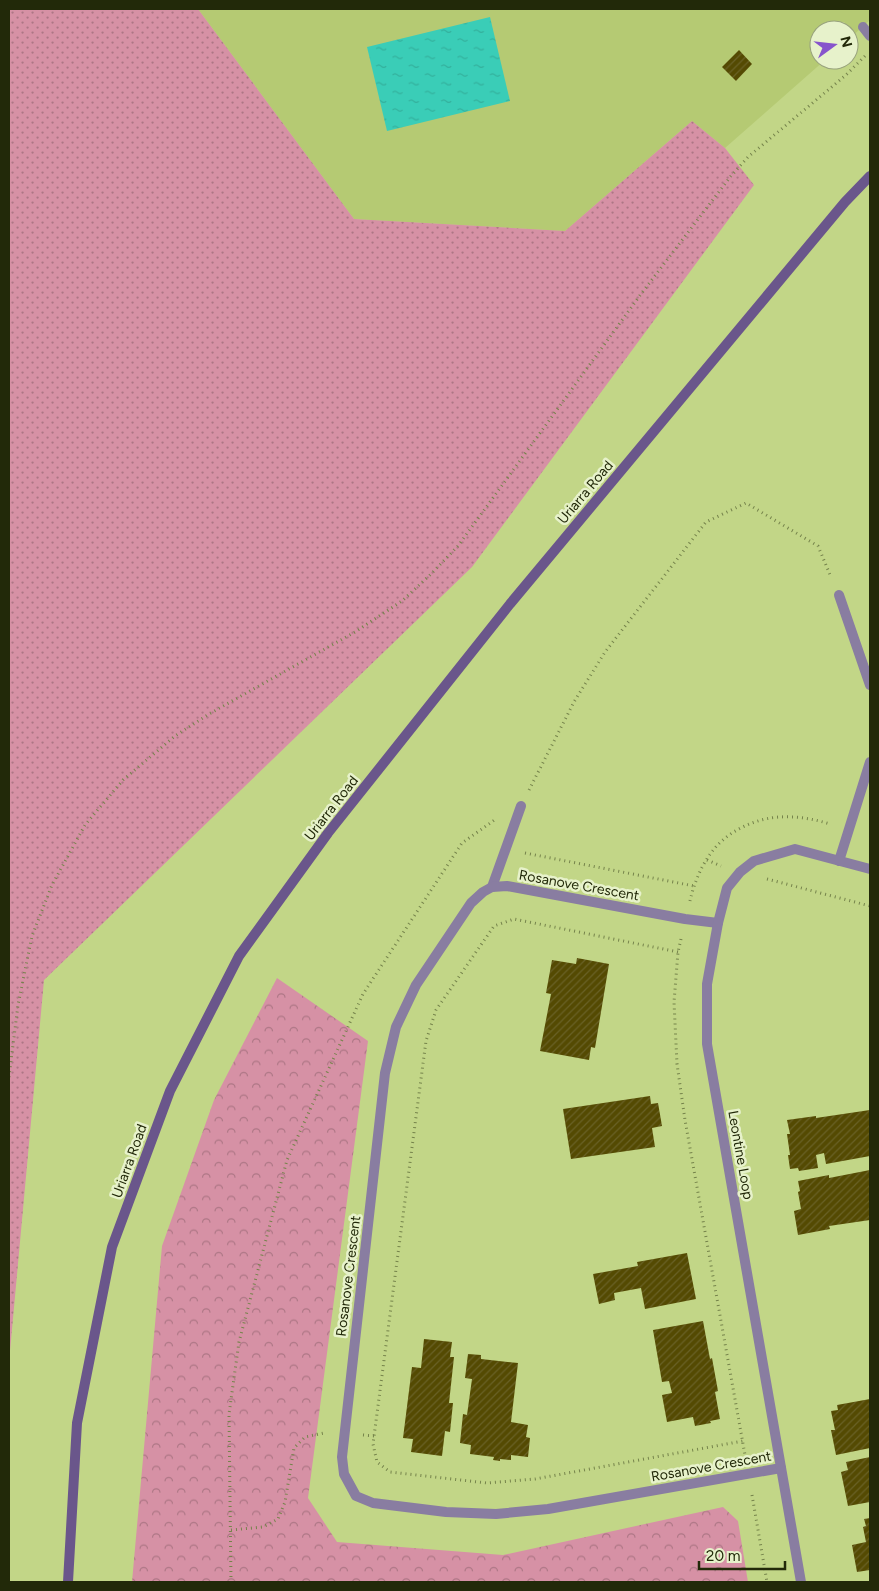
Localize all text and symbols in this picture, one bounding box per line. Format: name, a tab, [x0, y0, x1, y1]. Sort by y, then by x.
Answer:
north arrow	[809, 20, 859, 70]
text: N	[836, 34, 856, 49]
street label: Uriarra Road	[554, 457, 617, 527]
street label: Uriarra Road	[301, 773, 362, 844]
street label: Rosanove Crescent	[517, 867, 640, 904]
street label: Leontine Loop	[724, 1109, 757, 1201]
street label: Uriarra Road	[108, 1122, 151, 1200]
street label: Rosanove Crescent	[333, 1215, 364, 1338]
street label: Rosanove Crescent	[650, 1448, 773, 1485]
scale bar	[699, 1538, 785, 1570]
text: 20 m	[706, 1547, 740, 1565]

